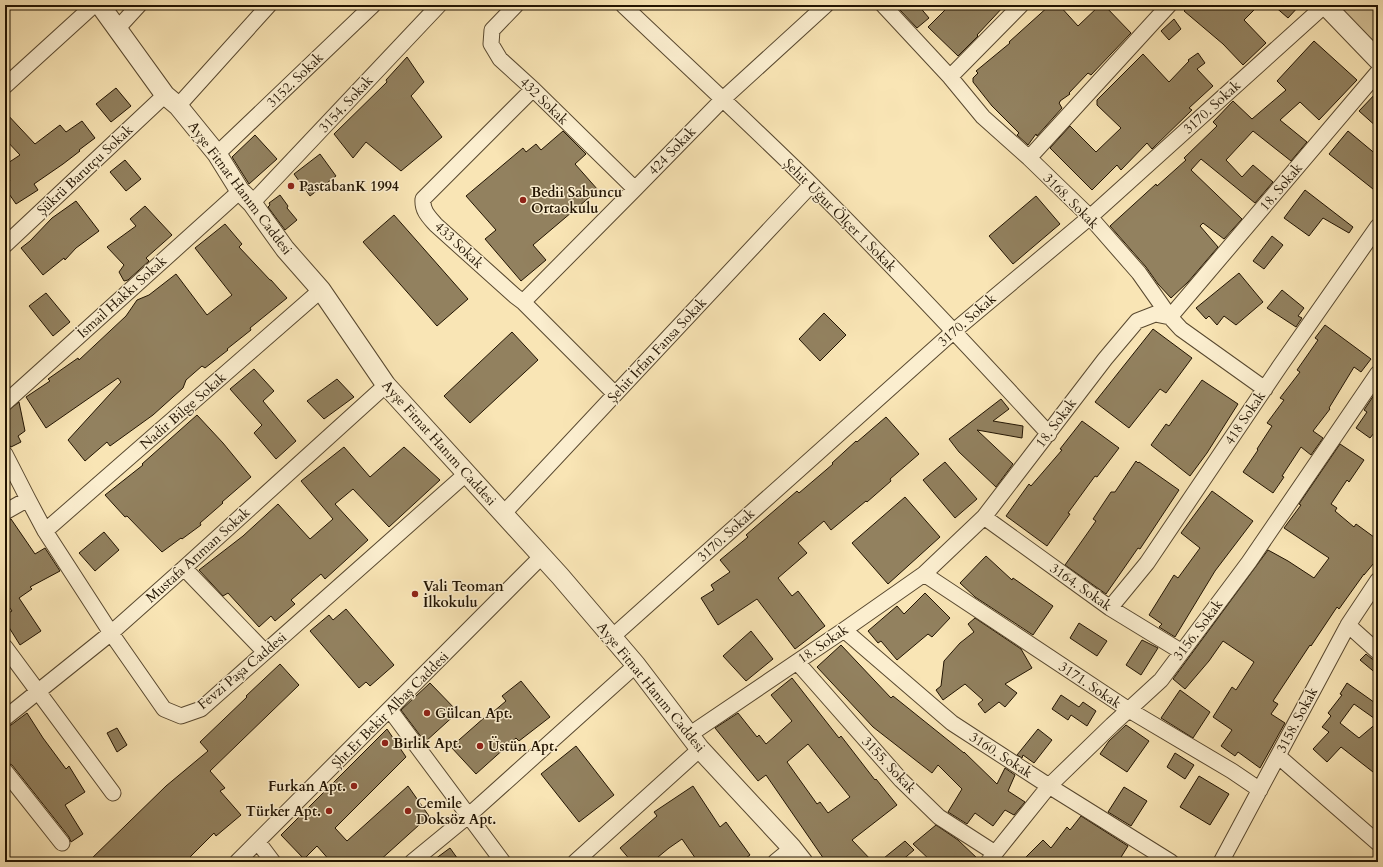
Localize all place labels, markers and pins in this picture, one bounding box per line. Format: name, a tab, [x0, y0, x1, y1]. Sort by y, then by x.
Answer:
place label: PastabanK 1994	[299, 177, 399, 196]
marker: PastabanK 1994	[286, 181, 296, 191]
place label: Bedii Sabuncu Ortaokulu	[531, 183, 622, 218]
marker: Bedii Sabuncu Ortaokulu	[518, 195, 528, 205]
place label: Vali Teoman İlkokulu	[423, 577, 504, 612]
marker: Vali Teoman İlkokulu	[410, 589, 420, 599]
place label: Gülcan Apt.	[435, 704, 513, 723]
marker: Gülcan Apt.	[422, 708, 432, 718]
place label: Birlik Apt.	[393, 734, 462, 753]
place label: Üstün Apt.	[488, 736, 558, 756]
marker: Birlik Apt.	[380, 738, 390, 748]
marker: Üstün Apt.	[475, 741, 485, 751]
place label: Furkan Apt.	[268, 777, 346, 796]
marker: Furkan Apt.	[349, 781, 359, 791]
place label: Cemile Doksöz Apt.	[416, 794, 496, 829]
place label: Türker Apt.	[246, 802, 321, 821]
marker: Türker Apt.	[324, 806, 334, 816]
marker: Cemile Doksöz Apt.	[403, 806, 413, 816]

